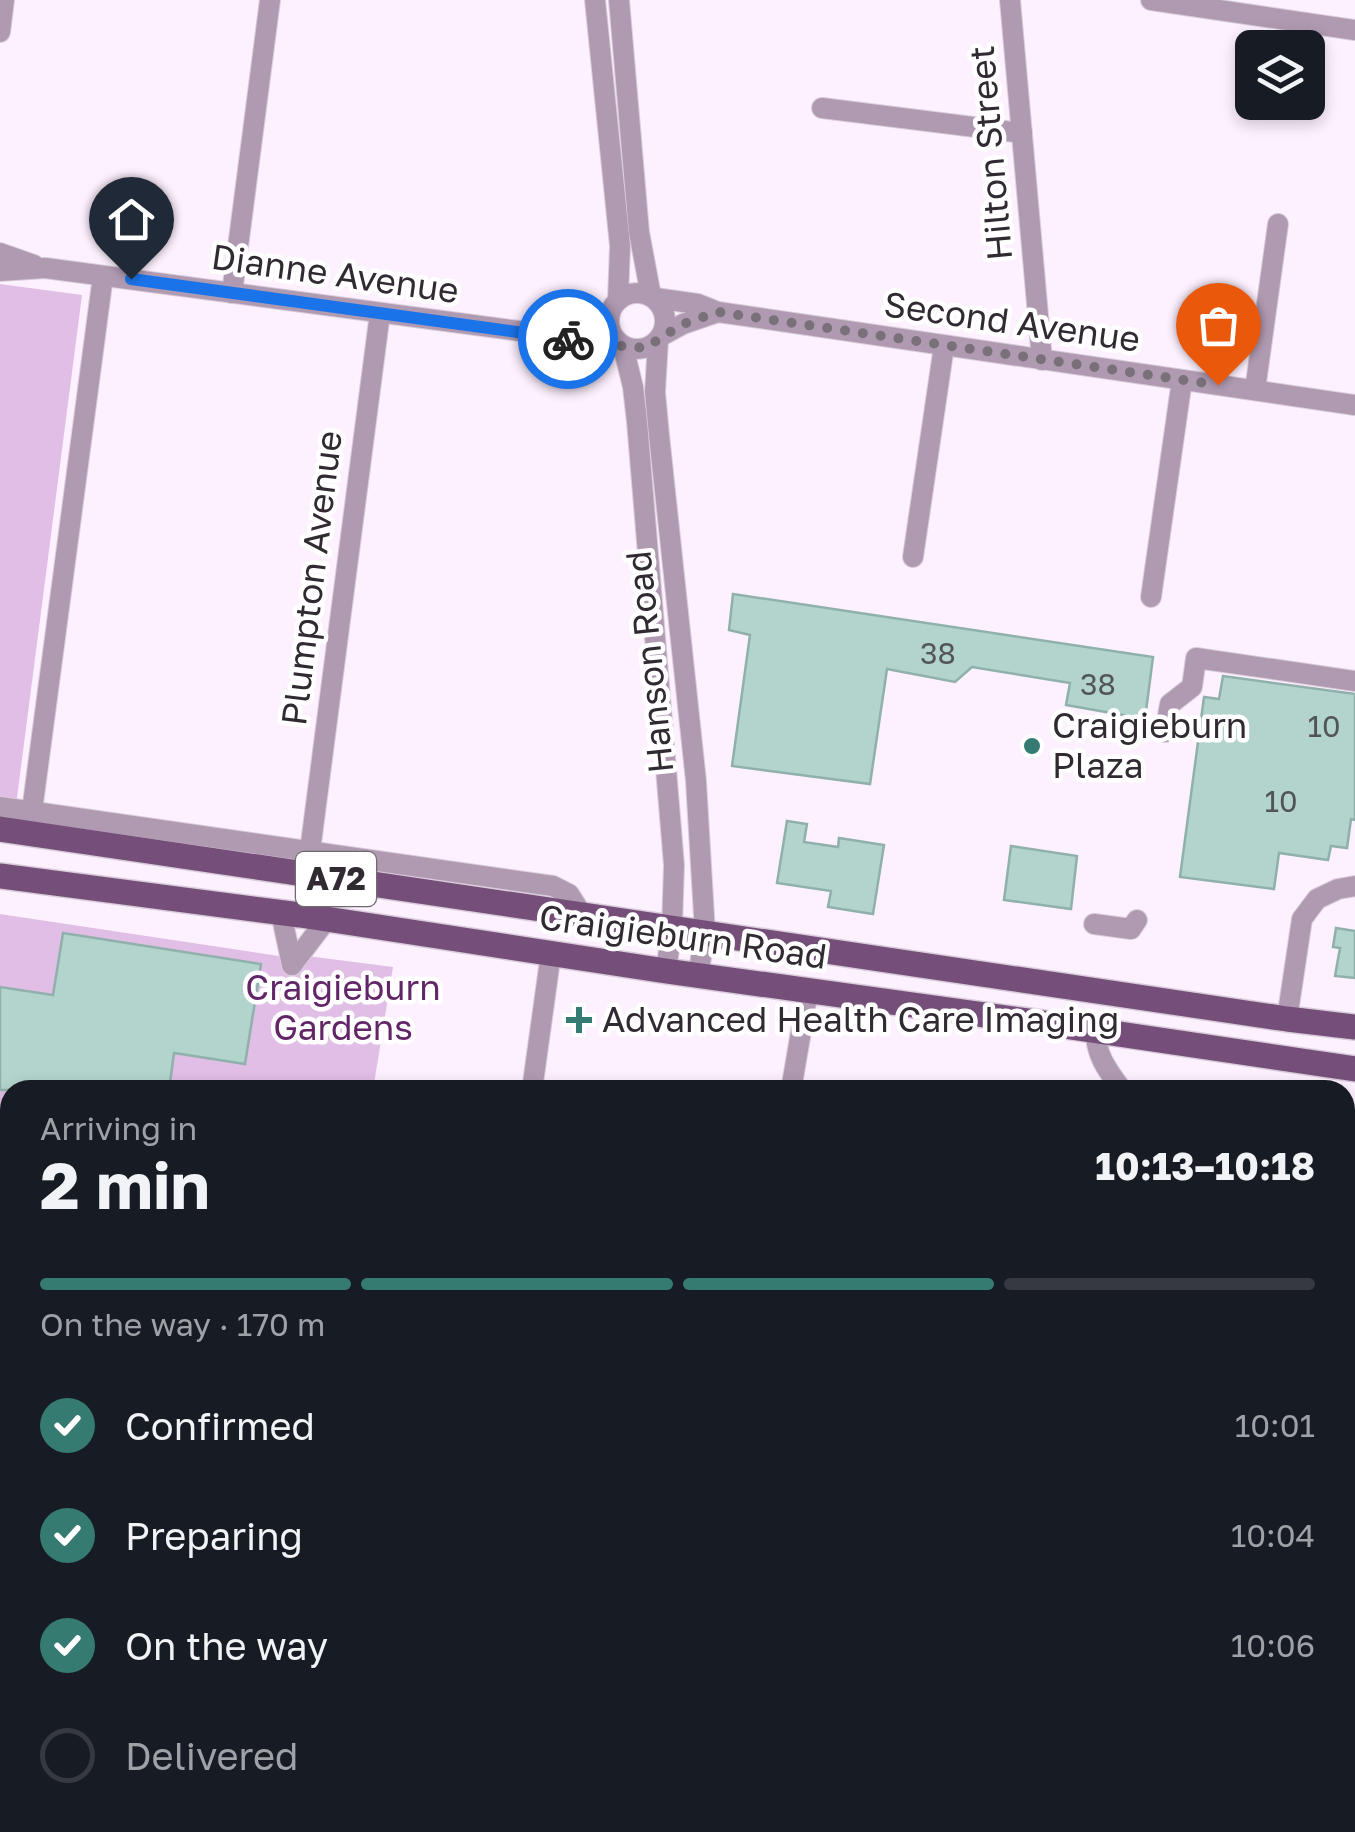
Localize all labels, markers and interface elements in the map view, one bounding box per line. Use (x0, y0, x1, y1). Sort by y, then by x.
map controls (1235, 30, 1325, 120)
button: layers (1235, 30, 1325, 120)
street label: Hilton Street (960, 44, 1020, 262)
pin (89, 177, 174, 280)
icon: home (104, 192, 159, 247)
street label: Dianne Avenue (209, 235, 462, 311)
street label: Second Avenue (881, 282, 1143, 360)
pin (1176, 283, 1261, 386)
courier (518, 289, 618, 389)
icon: bag (1191, 298, 1246, 353)
icon: bike (541, 312, 596, 367)
street label: Plumpton Avenue (272, 428, 350, 728)
street label: Hanson Road (616, 549, 682, 775)
house number: 38 (920, 635, 956, 671)
house number: 38 (1080, 666, 1116, 702)
place label: Craigieburn Plaza (1052, 704, 1247, 786)
house number: 10 (1307, 708, 1341, 744)
marker: Craigieburn Plaza (1021, 735, 1043, 757)
house number: 10 (1264, 783, 1298, 819)
road number: A72 (296, 852, 376, 906)
street label: Craigieburn Road (537, 895, 830, 977)
park label: Craigieburn Gardens (245, 966, 441, 1048)
place label: Advanced Health Care Imaging (602, 998, 1119, 1040)
marker: Advanced Health Care Imaging (566, 1007, 592, 1033)
text: Arriving in (40, 1109, 197, 1147)
text: 10:13–10:18 (1095, 1143, 1315, 1188)
text: 2 min (40, 1145, 210, 1223)
text: On the way · 170 m (40, 1305, 325, 1343)
icon: check (40, 1398, 95, 1453)
text: Confirmed (125, 1403, 315, 1448)
text: 10:01 (1235, 1406, 1315, 1444)
icon: check (40, 1508, 95, 1563)
text: Preparing (125, 1513, 303, 1558)
text: 10:04 (1231, 1516, 1315, 1554)
icon: check (40, 1618, 95, 1673)
text: On the way (125, 1623, 328, 1668)
text: 10:06 (1231, 1626, 1315, 1664)
text: Delivered (125, 1733, 298, 1778)

